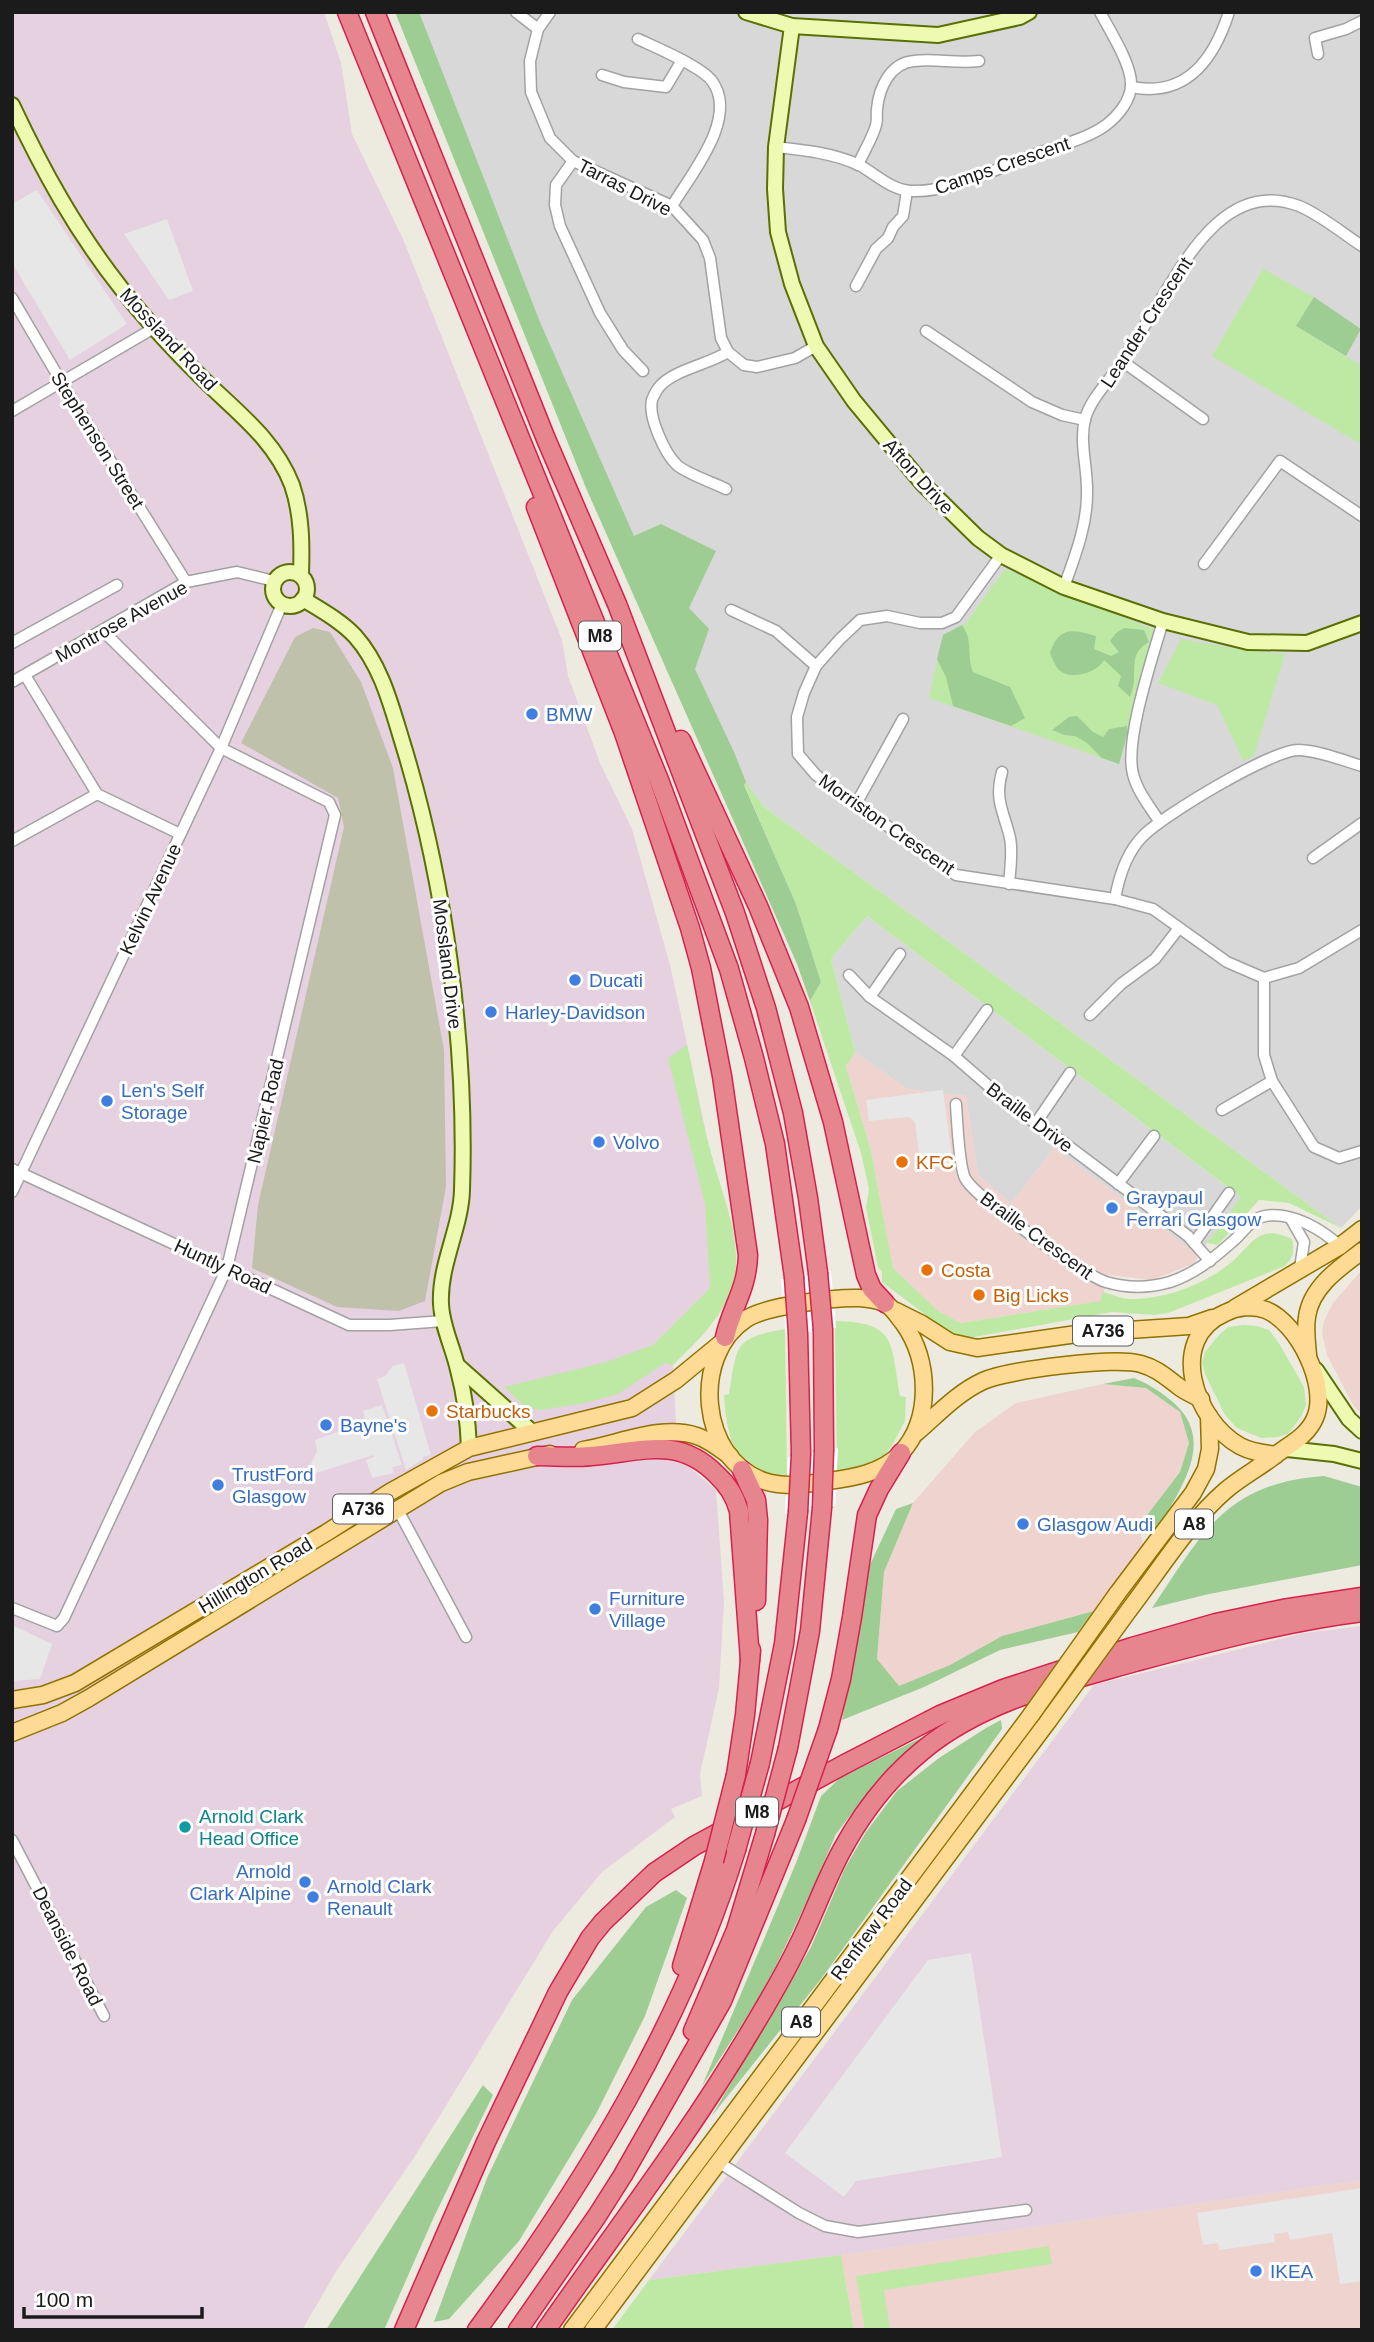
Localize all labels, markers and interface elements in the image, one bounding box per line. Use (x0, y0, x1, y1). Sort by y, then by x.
street label: Camps Crescent (932, 132, 1073, 198)
street label: Tarras Drive (574, 155, 675, 220)
street label: Leander Crescent (1096, 253, 1197, 391)
street label: Mossland Road (116, 284, 221, 395)
street label: Stephenson Street (47, 368, 149, 513)
street label: Afton Drive (879, 434, 958, 518)
street label: Montrose Avenue (52, 576, 191, 666)
road number: M8 (579, 622, 621, 650)
place label: BMW (546, 704, 593, 725)
marker: BMW (524, 706, 540, 722)
street label: Morriston Crescent (815, 770, 959, 879)
street label: Kelvin Avenue (116, 840, 185, 958)
street label: Mossland Drive (429, 898, 466, 1030)
place label: Ducati (589, 970, 643, 991)
marker: Ducati (567, 972, 583, 988)
place label: Harley-Davidson (505, 1002, 645, 1023)
marker: Harley-Davidson (483, 1004, 499, 1020)
street label: Napier Road (243, 1057, 288, 1165)
street label: Braille Drive (982, 1078, 1077, 1157)
place label: Len's Self Storage (121, 1080, 205, 1123)
marker: Len's Self Storage (99, 1093, 115, 1109)
place label: Volvo (613, 1132, 659, 1153)
marker: Volvo (591, 1134, 607, 1150)
place label: KFC (916, 1152, 954, 1173)
marker: KFC (894, 1154, 910, 1170)
street label: Braille Crescent (976, 1187, 1098, 1284)
place label: Graypaul Ferrari Glasgow (1126, 1187, 1261, 1230)
marker: Graypaul Ferrari Glasgow (1104, 1200, 1120, 1216)
street label: Huntly Road (171, 1235, 275, 1298)
place label: Costa (941, 1260, 991, 1281)
marker: Costa (919, 1262, 935, 1278)
place label: Big Licks (993, 1285, 1069, 1306)
marker: Big Licks (971, 1287, 987, 1303)
road number: A736 (1073, 1316, 1133, 1346)
place label: Starbucks (446, 1401, 530, 1422)
marker: Starbucks (424, 1403, 440, 1419)
place label: Bayne's (340, 1415, 407, 1436)
marker: Bayne's (318, 1417, 334, 1433)
place label: TrustFord Glasgow (232, 1464, 314, 1507)
marker: TrustFord Glasgow (210, 1477, 226, 1493)
road number: A736 (333, 1494, 393, 1524)
road number: A8 (1175, 1510, 1213, 1539)
place label: Glasgow Audi (1037, 1514, 1153, 1535)
marker: Glasgow Audi (1015, 1516, 1031, 1532)
street label: Hillington Road (195, 1533, 316, 1618)
place label: Furniture Village (609, 1588, 685, 1631)
marker: Furniture Village (587, 1601, 603, 1617)
road number: M8 (736, 1798, 778, 1826)
place label: Arnold Clark Head Office (199, 1806, 304, 1849)
marker: Arnold Clark Head Office (177, 1819, 193, 1835)
place label: Arnold Clark Alpine (190, 1861, 291, 1904)
marker: Arnold Clark Alpine (297, 1874, 313, 1890)
street label: Renfrew Road (826, 1874, 916, 1984)
place label: Arnold Clark Renault (327, 1876, 432, 1919)
street label: Deanside Road (28, 1883, 107, 2009)
marker: Arnold Clark Renault (305, 1889, 321, 1905)
road number: A8 (782, 2008, 820, 2036)
place label: IKEA (1270, 2261, 1314, 2282)
marker: IKEA (1248, 2263, 1264, 2279)
scale bar (24, 2276, 203, 2320)
text: 100 m (35, 2288, 93, 2311)

